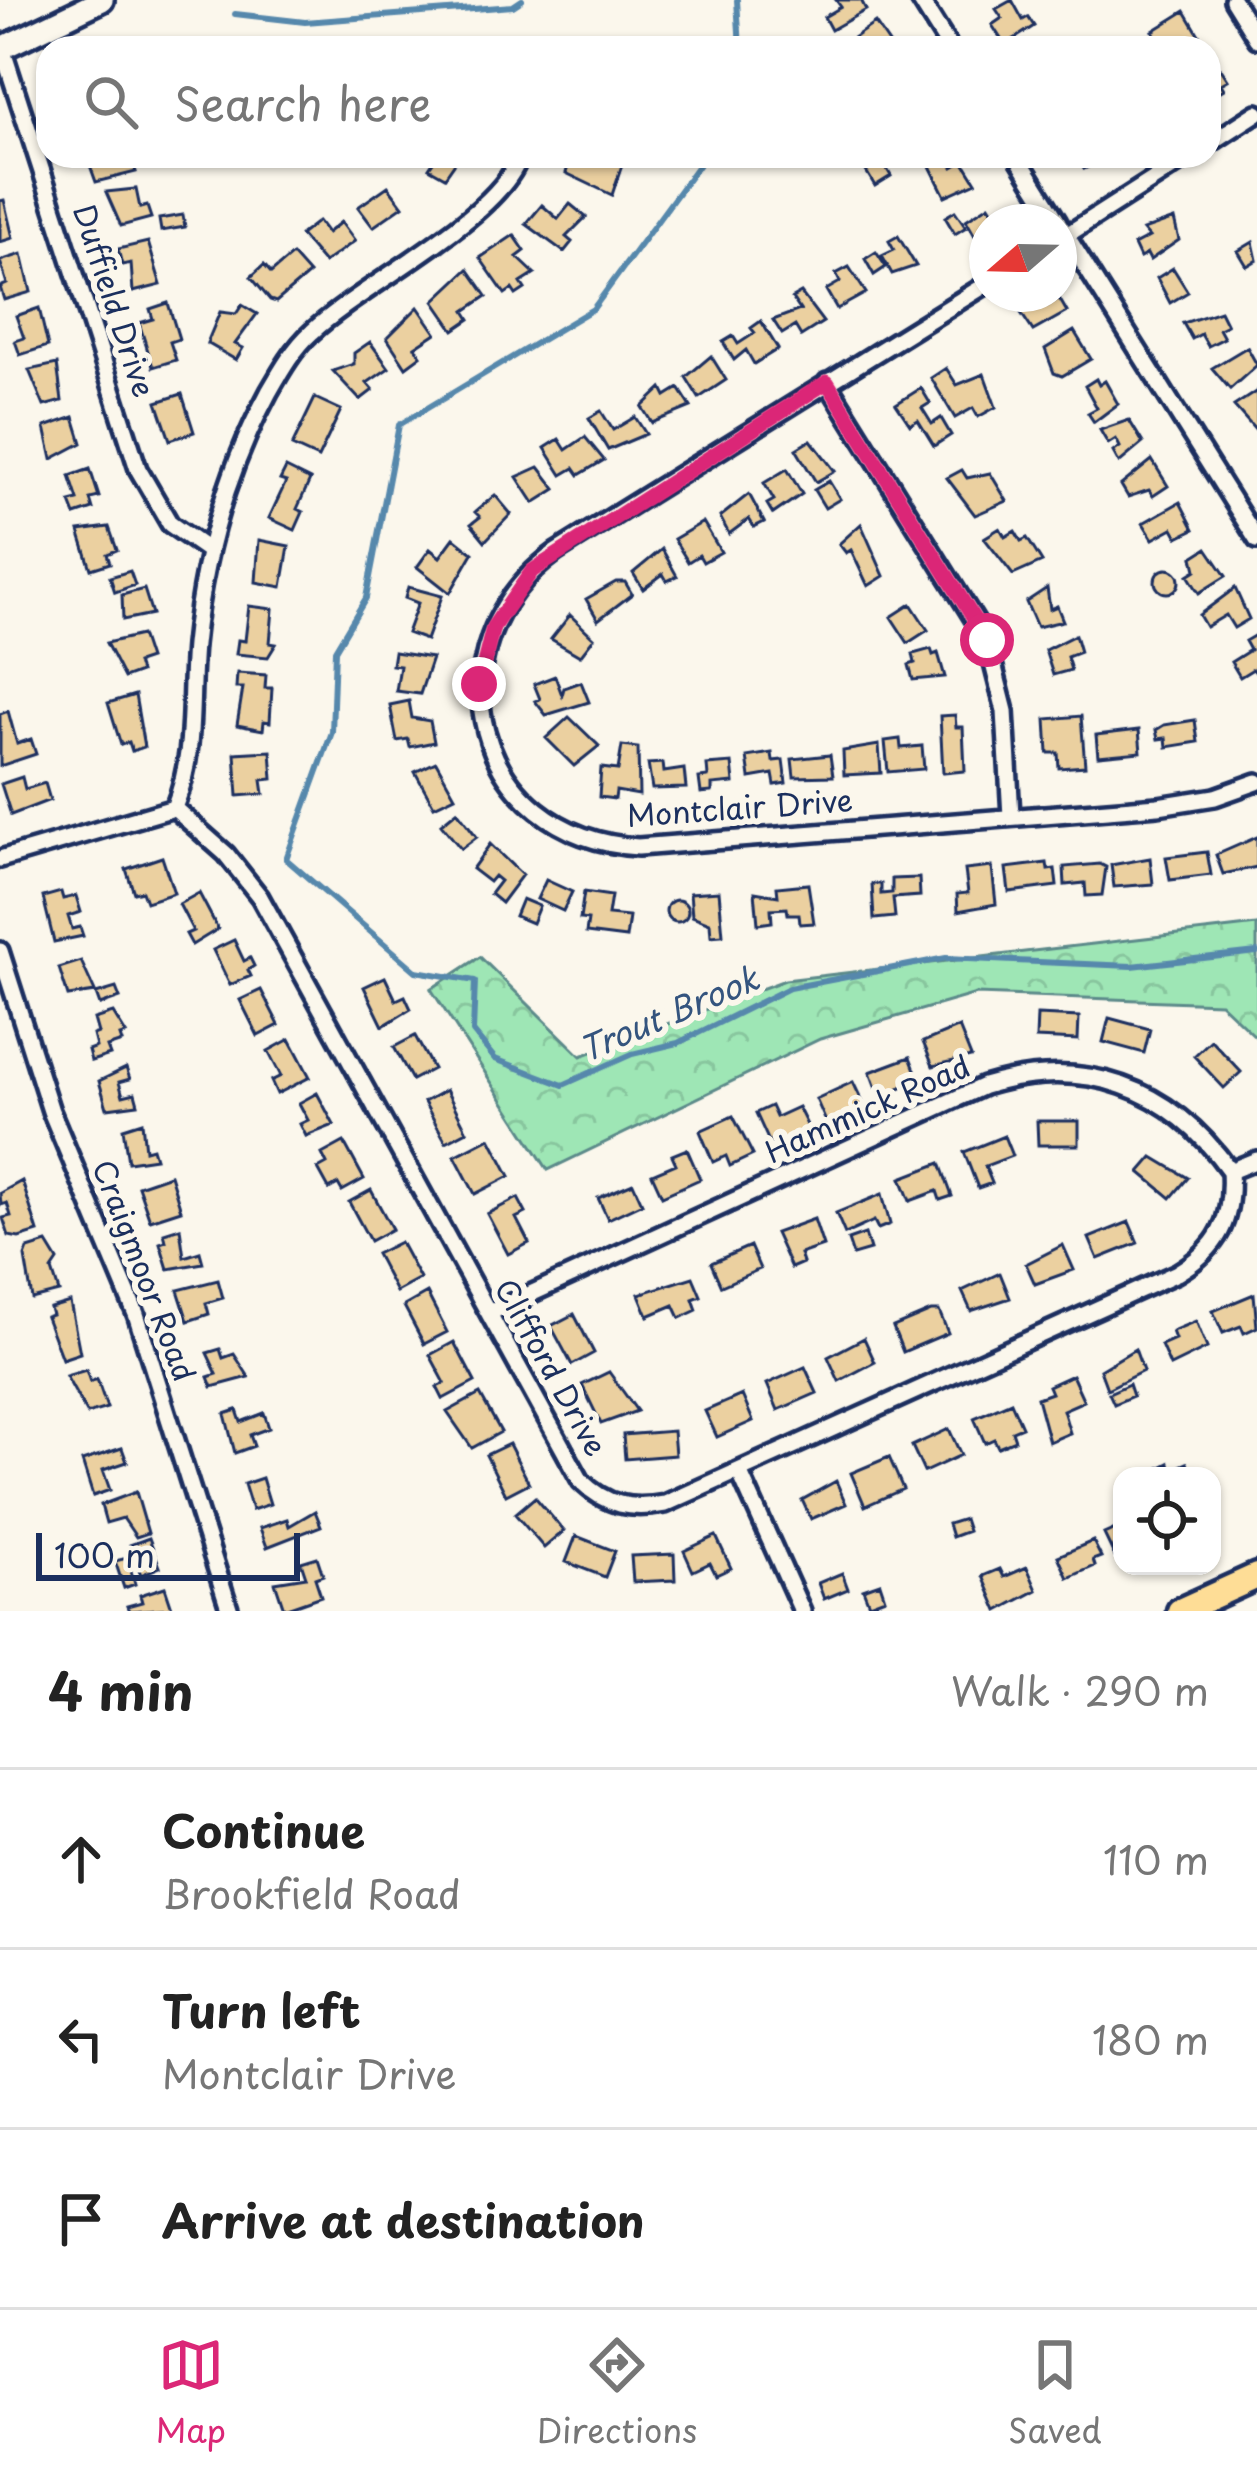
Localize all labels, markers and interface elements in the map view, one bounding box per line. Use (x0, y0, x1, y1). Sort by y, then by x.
search box (36, 36, 1221, 168)
text: Search here (174, 68, 431, 136)
icon: search (78, 69, 144, 135)
street label: Duffield Drive (63, 198, 168, 403)
north arrow (969, 204, 1077, 312)
route start (960, 613, 1014, 667)
route end (452, 657, 506, 711)
street label: Montclair Drive (625, 776, 854, 837)
water label: Trout Brook (571, 951, 767, 1072)
street label: Hammick Road (757, 1042, 977, 1173)
street label: Craigmoor Road (82, 1153, 208, 1387)
street label: Clifford Drive (485, 1270, 620, 1464)
map controls (1113, 1467, 1221, 1575)
button: locate (1113, 1467, 1221, 1575)
scale bar (36, 1527, 300, 1580)
text: 100 m (54, 1529, 155, 1579)
text: 4 min (48, 1651, 193, 1728)
text: Walk · 290 m (951, 1660, 1209, 1719)
text: Continue (162, 1795, 365, 1863)
icon: ahead (48, 1826, 114, 1892)
text: 110 m (1103, 1829, 1209, 1888)
text: Brookfield Road (162, 1863, 461, 1922)
text: Turn left (162, 1975, 361, 2043)
icon: left (48, 2006, 114, 2072)
text: 180 m (1092, 2009, 1209, 2068)
text: Montclair Drive (162, 2043, 456, 2102)
text: Arrive at destination (162, 2185, 645, 2253)
icon: arrive (48, 2186, 114, 2252)
tab: Map (155, 2332, 226, 2454)
tab: Directions (537, 2332, 697, 2454)
tab: Saved (1008, 2332, 1102, 2454)

